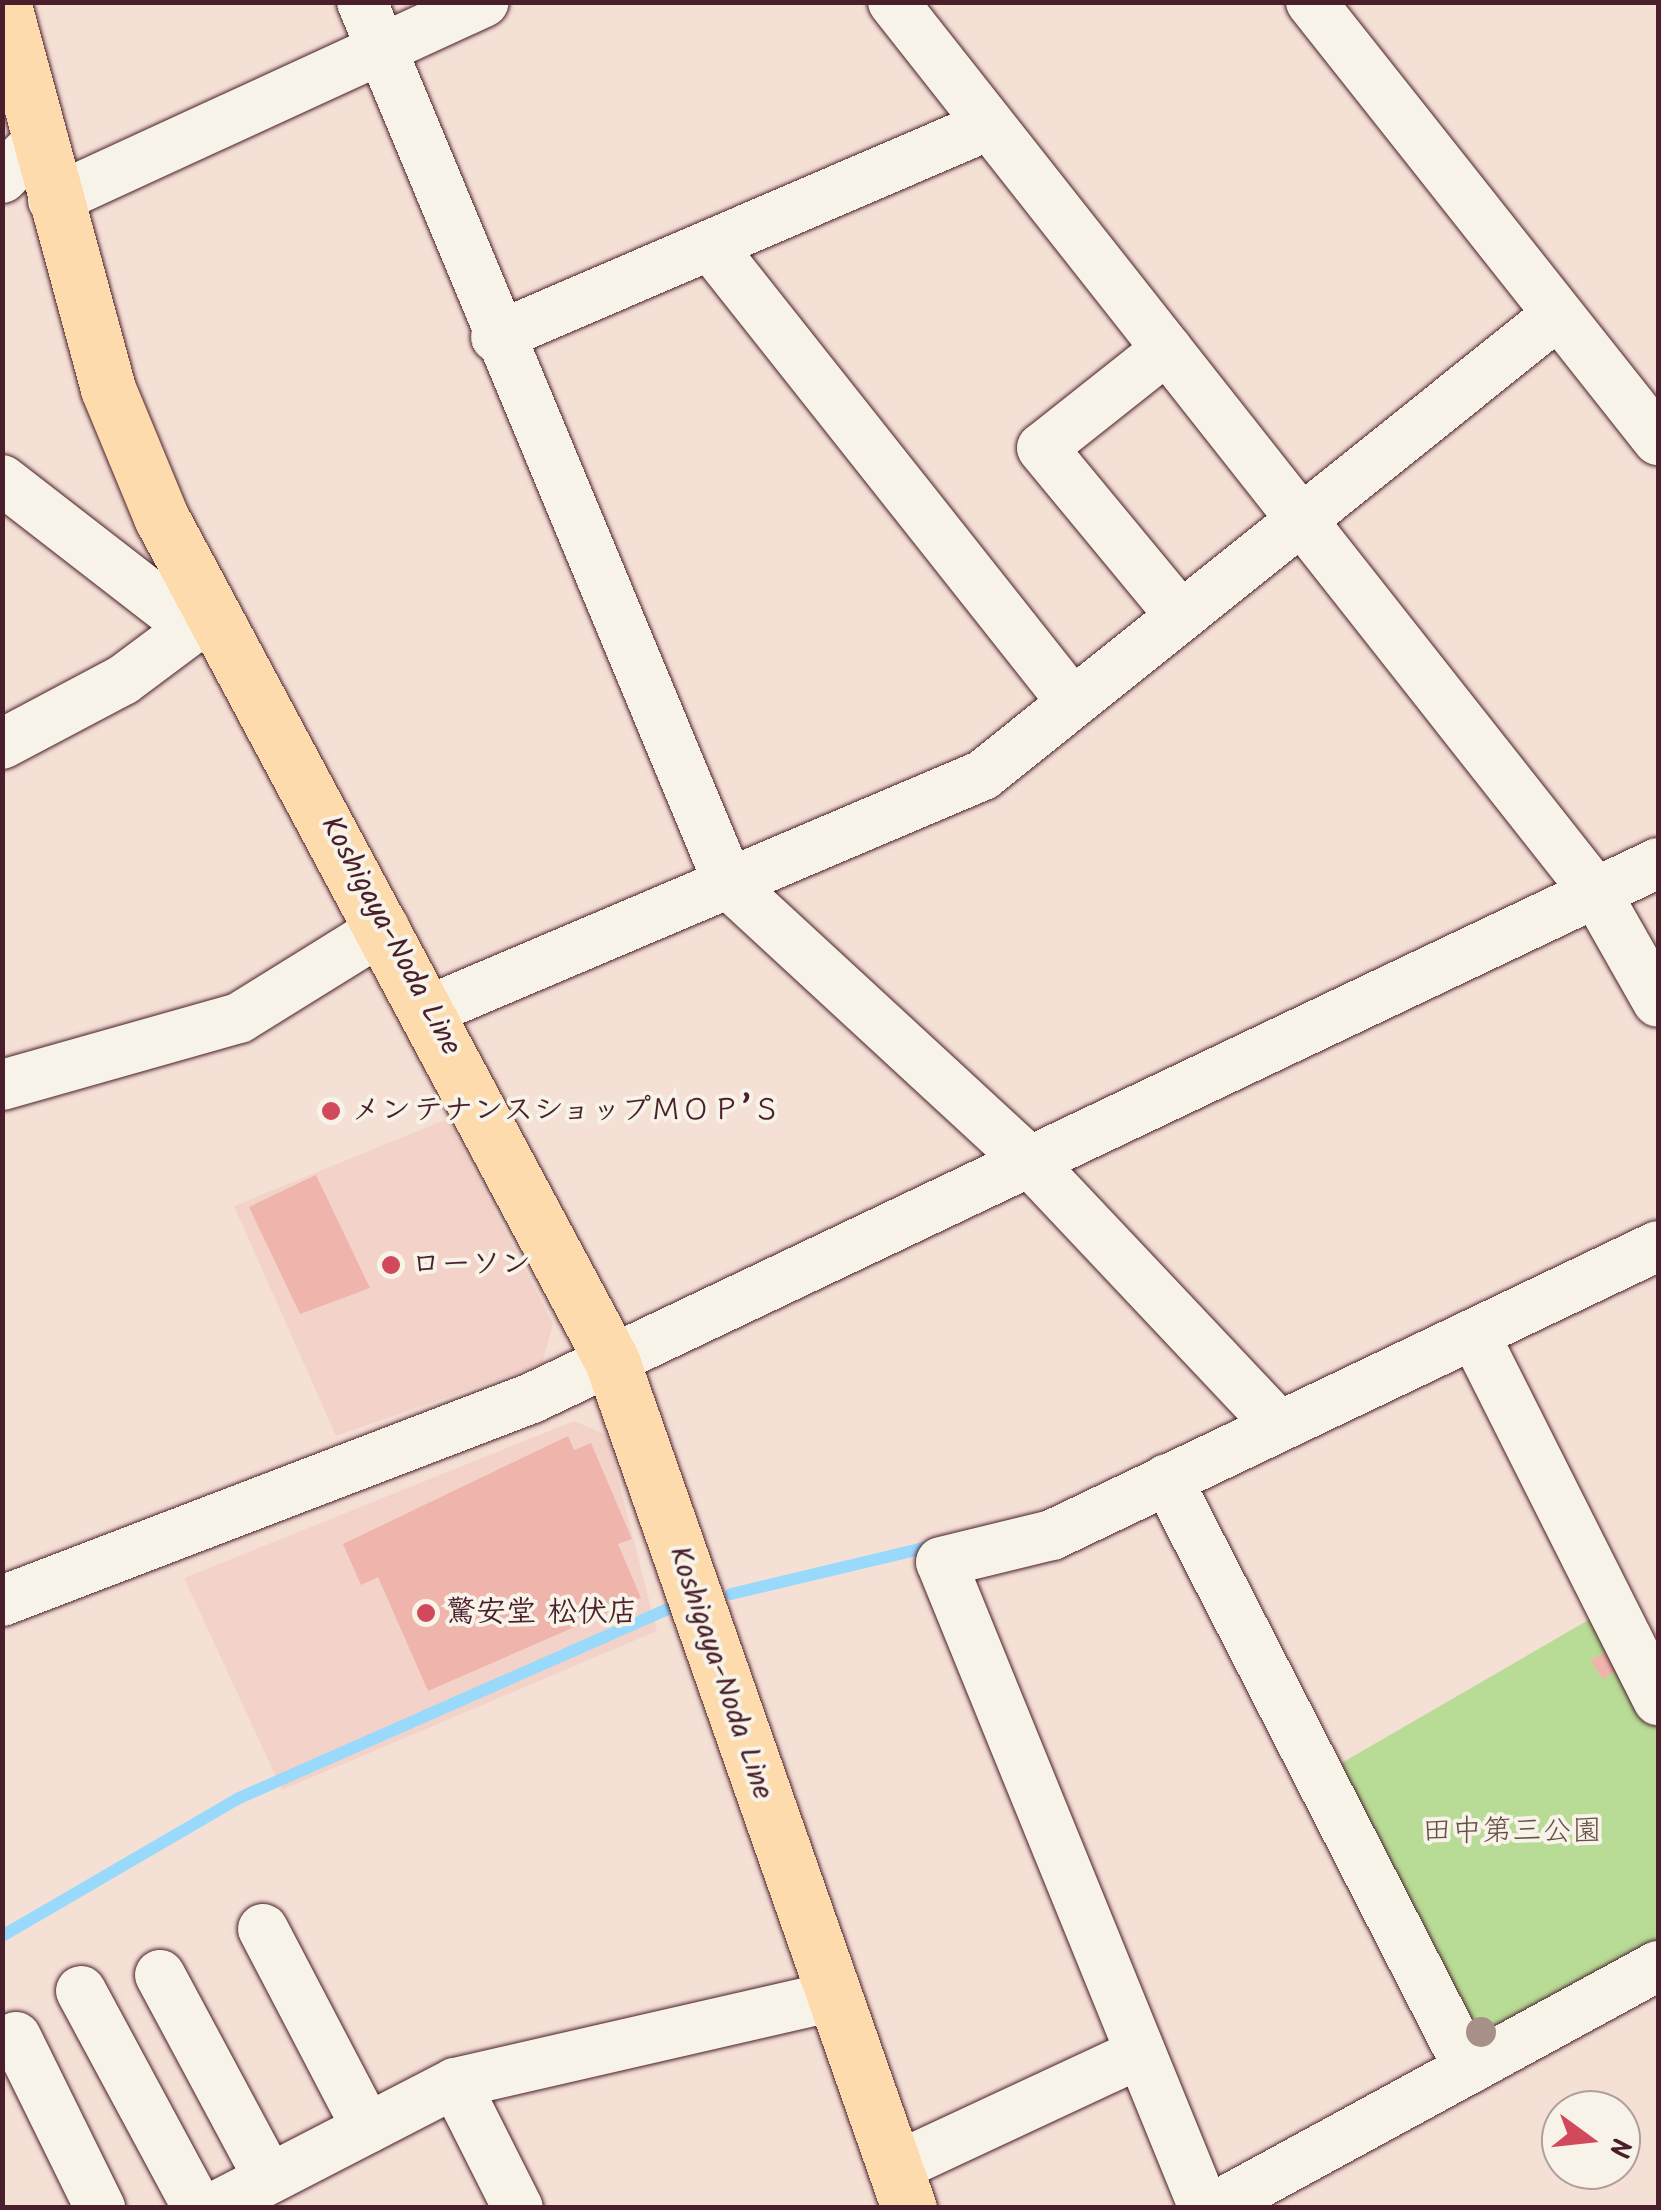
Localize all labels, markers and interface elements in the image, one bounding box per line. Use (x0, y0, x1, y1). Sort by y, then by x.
street label: Koshigaya-Noda Line (312, 810, 468, 1062)
place label: メンテナンスショップＭＯＰ’Ｓ (351, 1093, 782, 1129)
marker: メンテナンスショップＭＯＰ’Ｓ (320, 1100, 342, 1122)
place label: ローソン (411, 1247, 531, 1283)
marker: ローソン (380, 1254, 402, 1276)
street label: Koshigaya-Noda Line (660, 1542, 780, 1804)
place label: 驚安堂 松伏店 (446, 1595, 638, 1631)
marker: 驚安堂 松伏店 (415, 1602, 437, 1624)
park label: 田中第三公園 (1422, 1814, 1602, 1850)
north arrow (1541, 2090, 1641, 2190)
text: N (1595, 2133, 1643, 2162)

